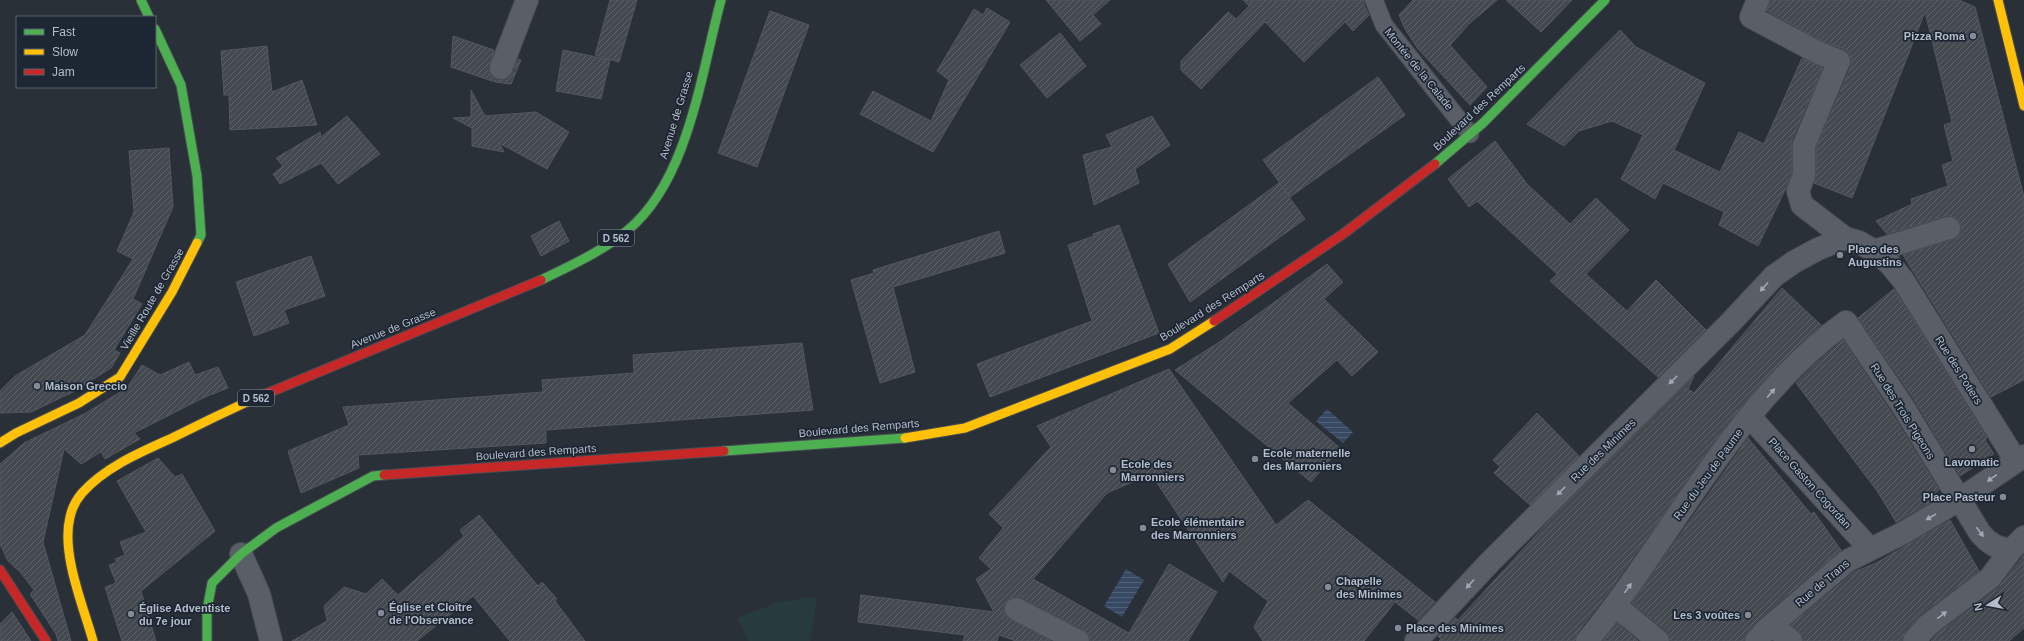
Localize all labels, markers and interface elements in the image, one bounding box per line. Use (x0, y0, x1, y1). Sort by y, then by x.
legend (16, 16, 156, 88)
text: Fast (52, 25, 76, 39)
street label: Montée de la Calade (1382, 26, 1456, 112)
place label: Pizza Roma (1904, 30, 1966, 42)
marker: Pizza Roma (1968, 31, 1978, 41)
text: Slow (52, 45, 78, 59)
street label: Boulevard des Remparts (1431, 61, 1528, 153)
text: Jam (52, 65, 75, 79)
street label: Avenue de Grasse (657, 70, 695, 160)
road number: D 562 (598, 230, 634, 246)
place label: Place des Augustins (1848, 243, 1902, 268)
street label: Vieille Route de Grasse (118, 246, 186, 352)
marker: Place des Augustins (1835, 250, 1845, 260)
street label: Boulevard des Remparts (1157, 269, 1267, 343)
one-way arrow (1759, 282, 1769, 292)
street label: Avenue de Grasse (349, 305, 437, 351)
street label: Rue des Potiers (1933, 334, 1985, 407)
street label: Rue des Trois Pigeons (1869, 361, 1938, 462)
one-way arrow (1668, 375, 1678, 385)
place label: Maison Greccio (45, 380, 127, 392)
marker: Maison Greccio (32, 381, 42, 391)
one-way arrow (1766, 388, 1775, 398)
road number: D 562 (238, 390, 274, 406)
street label: Rue des Minimes (1568, 416, 1638, 484)
street label: Boulevard des Remparts (798, 417, 920, 439)
street label: Rue du Jeu de Paume (1671, 426, 1745, 522)
street label: Place Gaston Cogordan (1766, 435, 1854, 531)
street label: Boulevard des Remparts (475, 442, 597, 462)
marker: Lavomatic (1967, 444, 1977, 454)
place label: Ecole maternelle des Marroniers (1263, 447, 1350, 472)
marker: Ecole maternelle des Marroniers (1250, 454, 1260, 464)
place label: Lavomatic (1945, 456, 1999, 468)
place label: Ecole des Marronniers (1121, 458, 1185, 483)
marker: Ecole des Marronniers (1108, 465, 1118, 475)
one-way arrow (1986, 474, 1997, 482)
one-way arrow (1556, 486, 1566, 496)
place label: Place Pasteur (1923, 491, 1996, 503)
marker: Place Pasteur (1998, 492, 2008, 502)
one-way arrow (1925, 513, 1937, 520)
place label: Ecole élémentaire des Marronniers (1151, 516, 1245, 541)
marker: Ecole élémentaire des Marronniers (1138, 523, 1148, 533)
one-way arrow (1975, 527, 1984, 538)
street label: Rue de Trans (1793, 557, 1852, 609)
place label: Chapelle des Minimes (1336, 575, 1402, 600)
one-way arrow (1465, 579, 1475, 589)
marker: Chapelle des Minimes (1323, 582, 1333, 592)
one-way arrow (1624, 583, 1632, 594)
north arrow (1968, 585, 2008, 625)
place label: Église et Cloître de l'Observance (389, 601, 474, 626)
place label: Église Adventiste du 7e jour (139, 602, 230, 627)
text: N (1972, 602, 1985, 612)
marker: Église et Cloître de l'Observance (376, 608, 386, 618)
marker: Église Adventiste du 7e jour (126, 609, 136, 619)
place label: Les 3 voûtes (1673, 609, 1740, 621)
marker: Les 3 voûtes (1743, 610, 1753, 620)
one-way arrow (1937, 610, 1948, 619)
place label: Place des Minimes (1406, 622, 1504, 634)
marker: Place des Minimes (1393, 623, 1403, 633)

